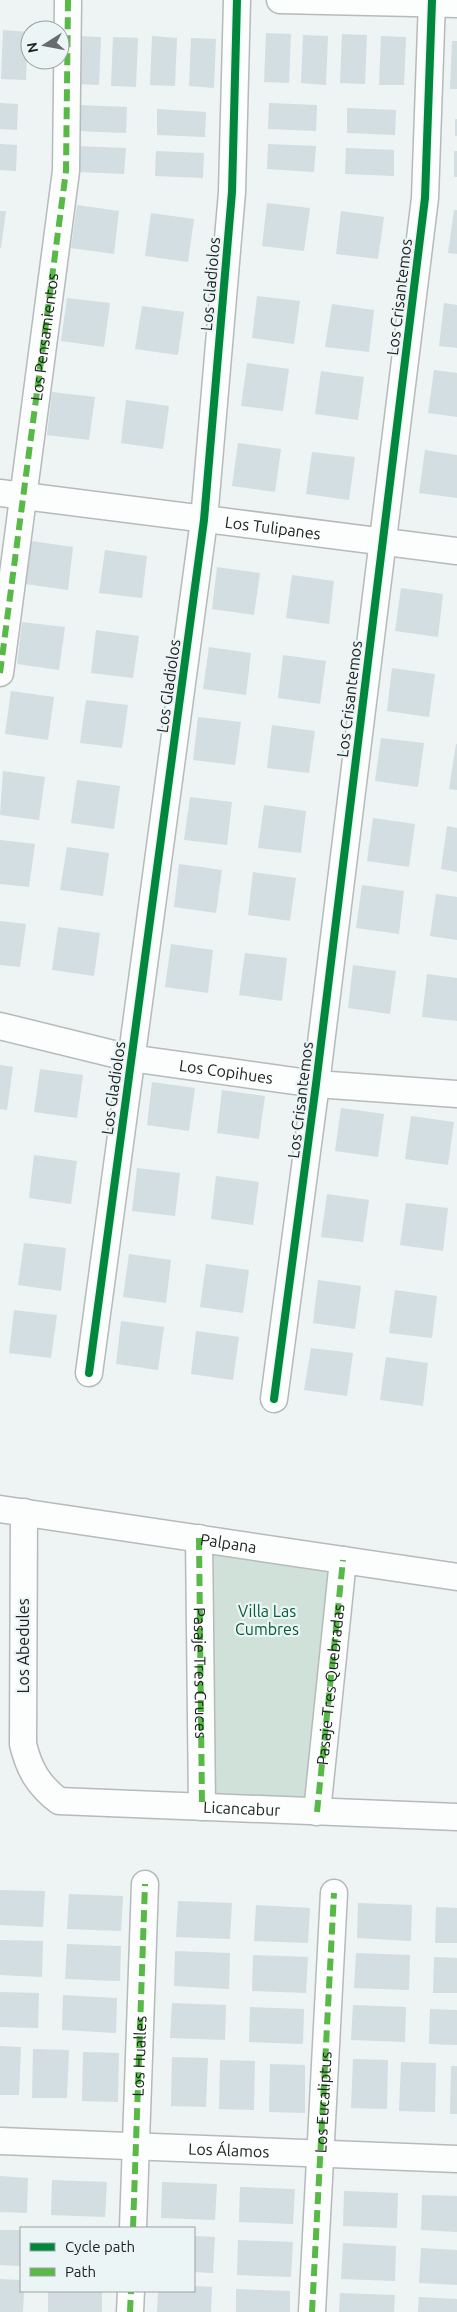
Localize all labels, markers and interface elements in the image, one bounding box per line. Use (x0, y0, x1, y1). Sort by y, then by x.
north arrow (20, 20, 70, 70)
text: N (23, 41, 41, 54)
street label: Los Gladiolos (197, 236, 223, 332)
street label: Los Crisantemos (383, 238, 415, 356)
street label: Los Pensamientos (27, 272, 62, 402)
street label: Los Tulipanes (224, 513, 322, 543)
street label: Los Gladiolos (153, 638, 183, 734)
street label: Los Crisantemos (333, 640, 365, 758)
street label: Los Gladiolos (98, 1040, 128, 1136)
street label: Los Crisantemos (284, 1041, 316, 1159)
street label: Los Copihues (178, 1056, 274, 1087)
street label: Palpana (199, 1530, 258, 1556)
street label: Los Abedules (14, 1598, 32, 1694)
park label: Villa Las Cumbres (235, 1602, 299, 1638)
street label: Pasaje Tres Quebradas (313, 1603, 347, 1766)
street label: Pasaje Tres Cruces (191, 1607, 210, 1739)
street label: Licancabur (203, 1798, 281, 1819)
street label: Los Hualles (129, 2015, 149, 2097)
street label: Los Eucaliptus (311, 2051, 335, 2154)
street label: Los Álamos (188, 2139, 270, 2161)
legend (20, 2227, 195, 2292)
text: Cycle path (65, 2238, 135, 2255)
text: Path (65, 2263, 96, 2280)

